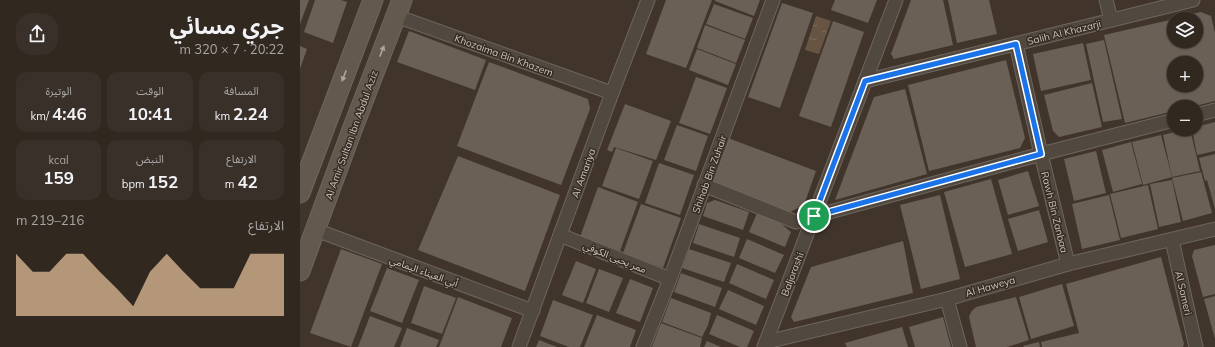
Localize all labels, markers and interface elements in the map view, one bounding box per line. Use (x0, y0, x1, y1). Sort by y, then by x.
text: جري مسائي (169, 12, 284, 40)
map controls (1167, 12, 1203, 136)
button: layers (1167, 12, 1203, 48)
button: share (16, 13, 58, 55)
street label: Salih Al Khazarji (1026, 17, 1102, 48)
street label: Khozaima Bin Khazem (453, 32, 555, 79)
text: 20:22 · 7 × 320 m (179, 41, 284, 57)
one-way arrow (380, 44, 386, 56)
button: + (1167, 56, 1203, 92)
street label: Al Amir Sultan Ibn Abdul Aziz (322, 69, 381, 202)
one-way arrow (341, 70, 347, 82)
text: الوتيرة (45, 84, 72, 98)
text: الوقت (136, 84, 164, 98)
text: المسافة (224, 84, 259, 98)
button: − (1167, 100, 1203, 136)
text: 4:46 (52, 103, 87, 124)
text: 10:41 (127, 103, 173, 124)
text: 2.24 (233, 103, 268, 124)
text: /km (31, 109, 52, 123)
text: km (215, 109, 233, 123)
street label: Shihab Bin Zuhair (689, 133, 730, 215)
street label: Al Amariya (569, 147, 598, 200)
text: النبض (136, 152, 164, 166)
text: الارتفاع (226, 152, 256, 166)
text: kcal (49, 153, 69, 167)
text: 159 (43, 167, 74, 188)
street label: Rawh Bin Zanbaa (1038, 170, 1071, 254)
text: 152 (148, 171, 178, 192)
text: 42 (237, 171, 258, 192)
text: bpm (122, 177, 148, 191)
text: m (225, 177, 237, 191)
pin (797, 199, 831, 233)
icon: arrive (803, 205, 825, 227)
text: 216–219 m (16, 212, 84, 228)
text: الارتفاع (248, 217, 284, 233)
street label: ممر يحيى الكوفي (581, 239, 648, 277)
street label: Baljorashi (778, 250, 807, 298)
street label: أبي العيناء اليمامي (387, 253, 460, 291)
street label: Al Sameri (1172, 270, 1195, 316)
street label: Al Haweya (964, 273, 1017, 300)

